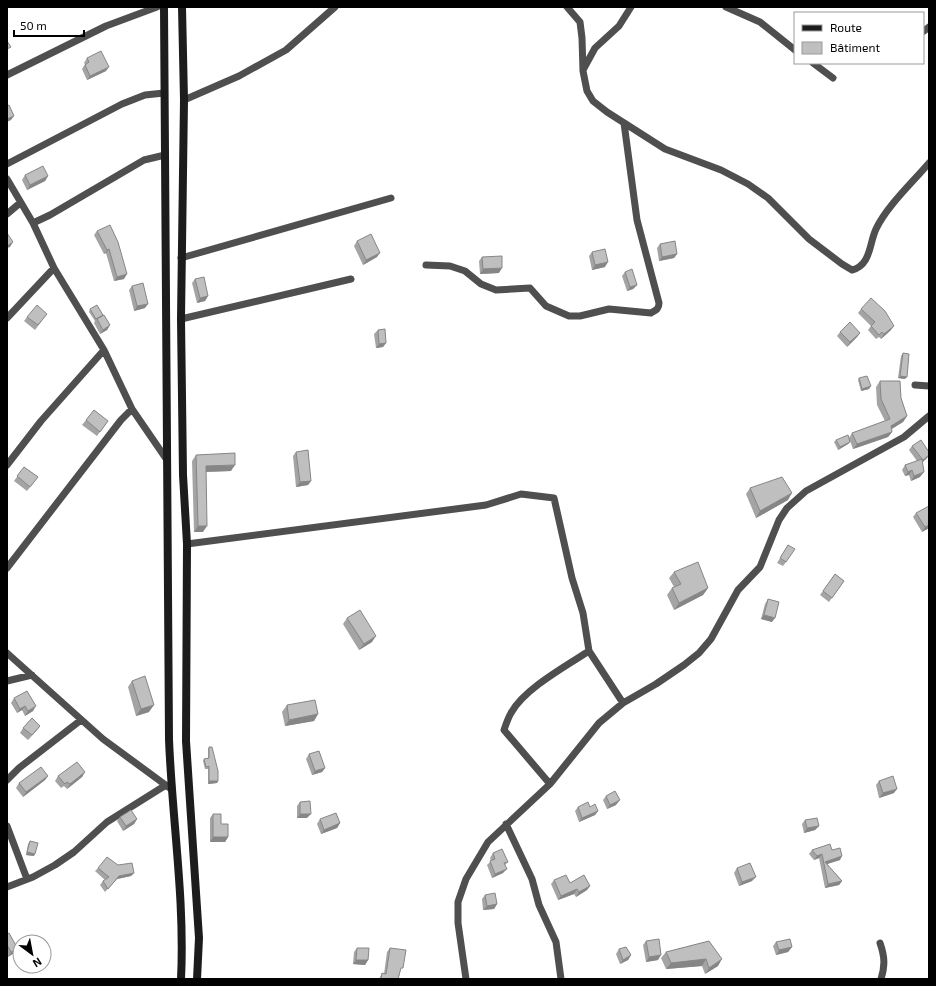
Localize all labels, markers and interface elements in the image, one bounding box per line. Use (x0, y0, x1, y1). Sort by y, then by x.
scale bar (14, 12, 84, 38)
legend (794, 12, 924, 64)
text: 50 m (20, 18, 47, 32)
text: Route (830, 20, 862, 34)
text: Bâtiment (830, 40, 881, 54)
north arrow (12, 934, 52, 974)
text: N (31, 955, 44, 971)

